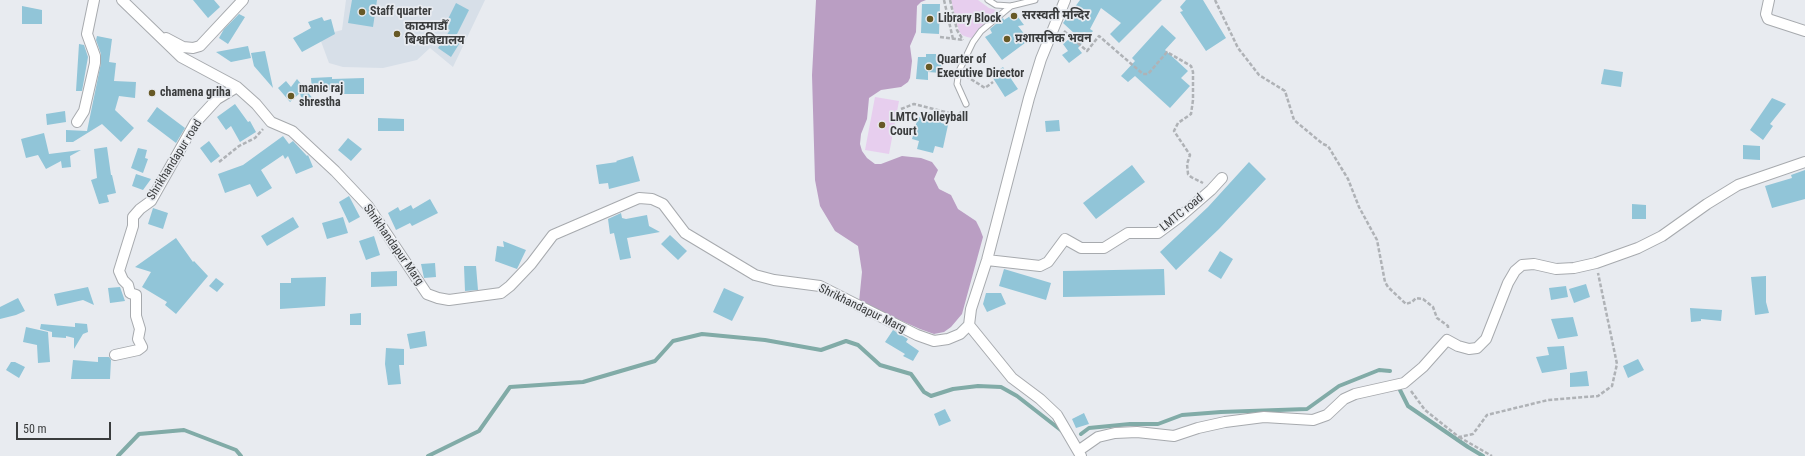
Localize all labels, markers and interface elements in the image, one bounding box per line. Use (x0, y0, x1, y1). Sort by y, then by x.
place label: Staff quarter (370, 5, 432, 19)
marker: Staff quarter (357, 7, 367, 17)
place label: सरस्वती मन्दिर (1022, 9, 1090, 23)
marker: सरस्वती मन्दिर (1009, 11, 1019, 21)
place label: Library Block (938, 12, 1001, 26)
marker: Library Block (925, 14, 935, 24)
place label: काठमाडौँ बिश्वबिद्यालय (405, 20, 465, 48)
marker: काठमाडौँ बिश्वबिद्यालय (392, 29, 402, 39)
place label: प्रशासनिक भवन (1015, 32, 1092, 46)
marker: प्रशासनिक भवन (1002, 34, 1012, 44)
place label: Quarter of Executive Director (937, 53, 1024, 81)
marker: Quarter of Executive Director (924, 62, 934, 72)
place label: manic raj shrestha (299, 82, 343, 110)
place label: chamena griha (160, 86, 231, 100)
marker: chamena griha (147, 88, 157, 98)
marker: manic raj shrestha (286, 91, 296, 101)
place label: LMTC Volleyball Court (890, 111, 968, 139)
street label: Shrikhandapur road (144, 117, 206, 203)
marker: LMTC Volleyball Court (877, 120, 887, 130)
street label: LMTC road (1157, 191, 1207, 235)
street label: Shrikhandapur Marg (360, 202, 426, 288)
street label: Shrikhandapur Marg (816, 282, 908, 336)
scale bar (18, 414, 113, 440)
text: 50 m (23, 422, 47, 436)

